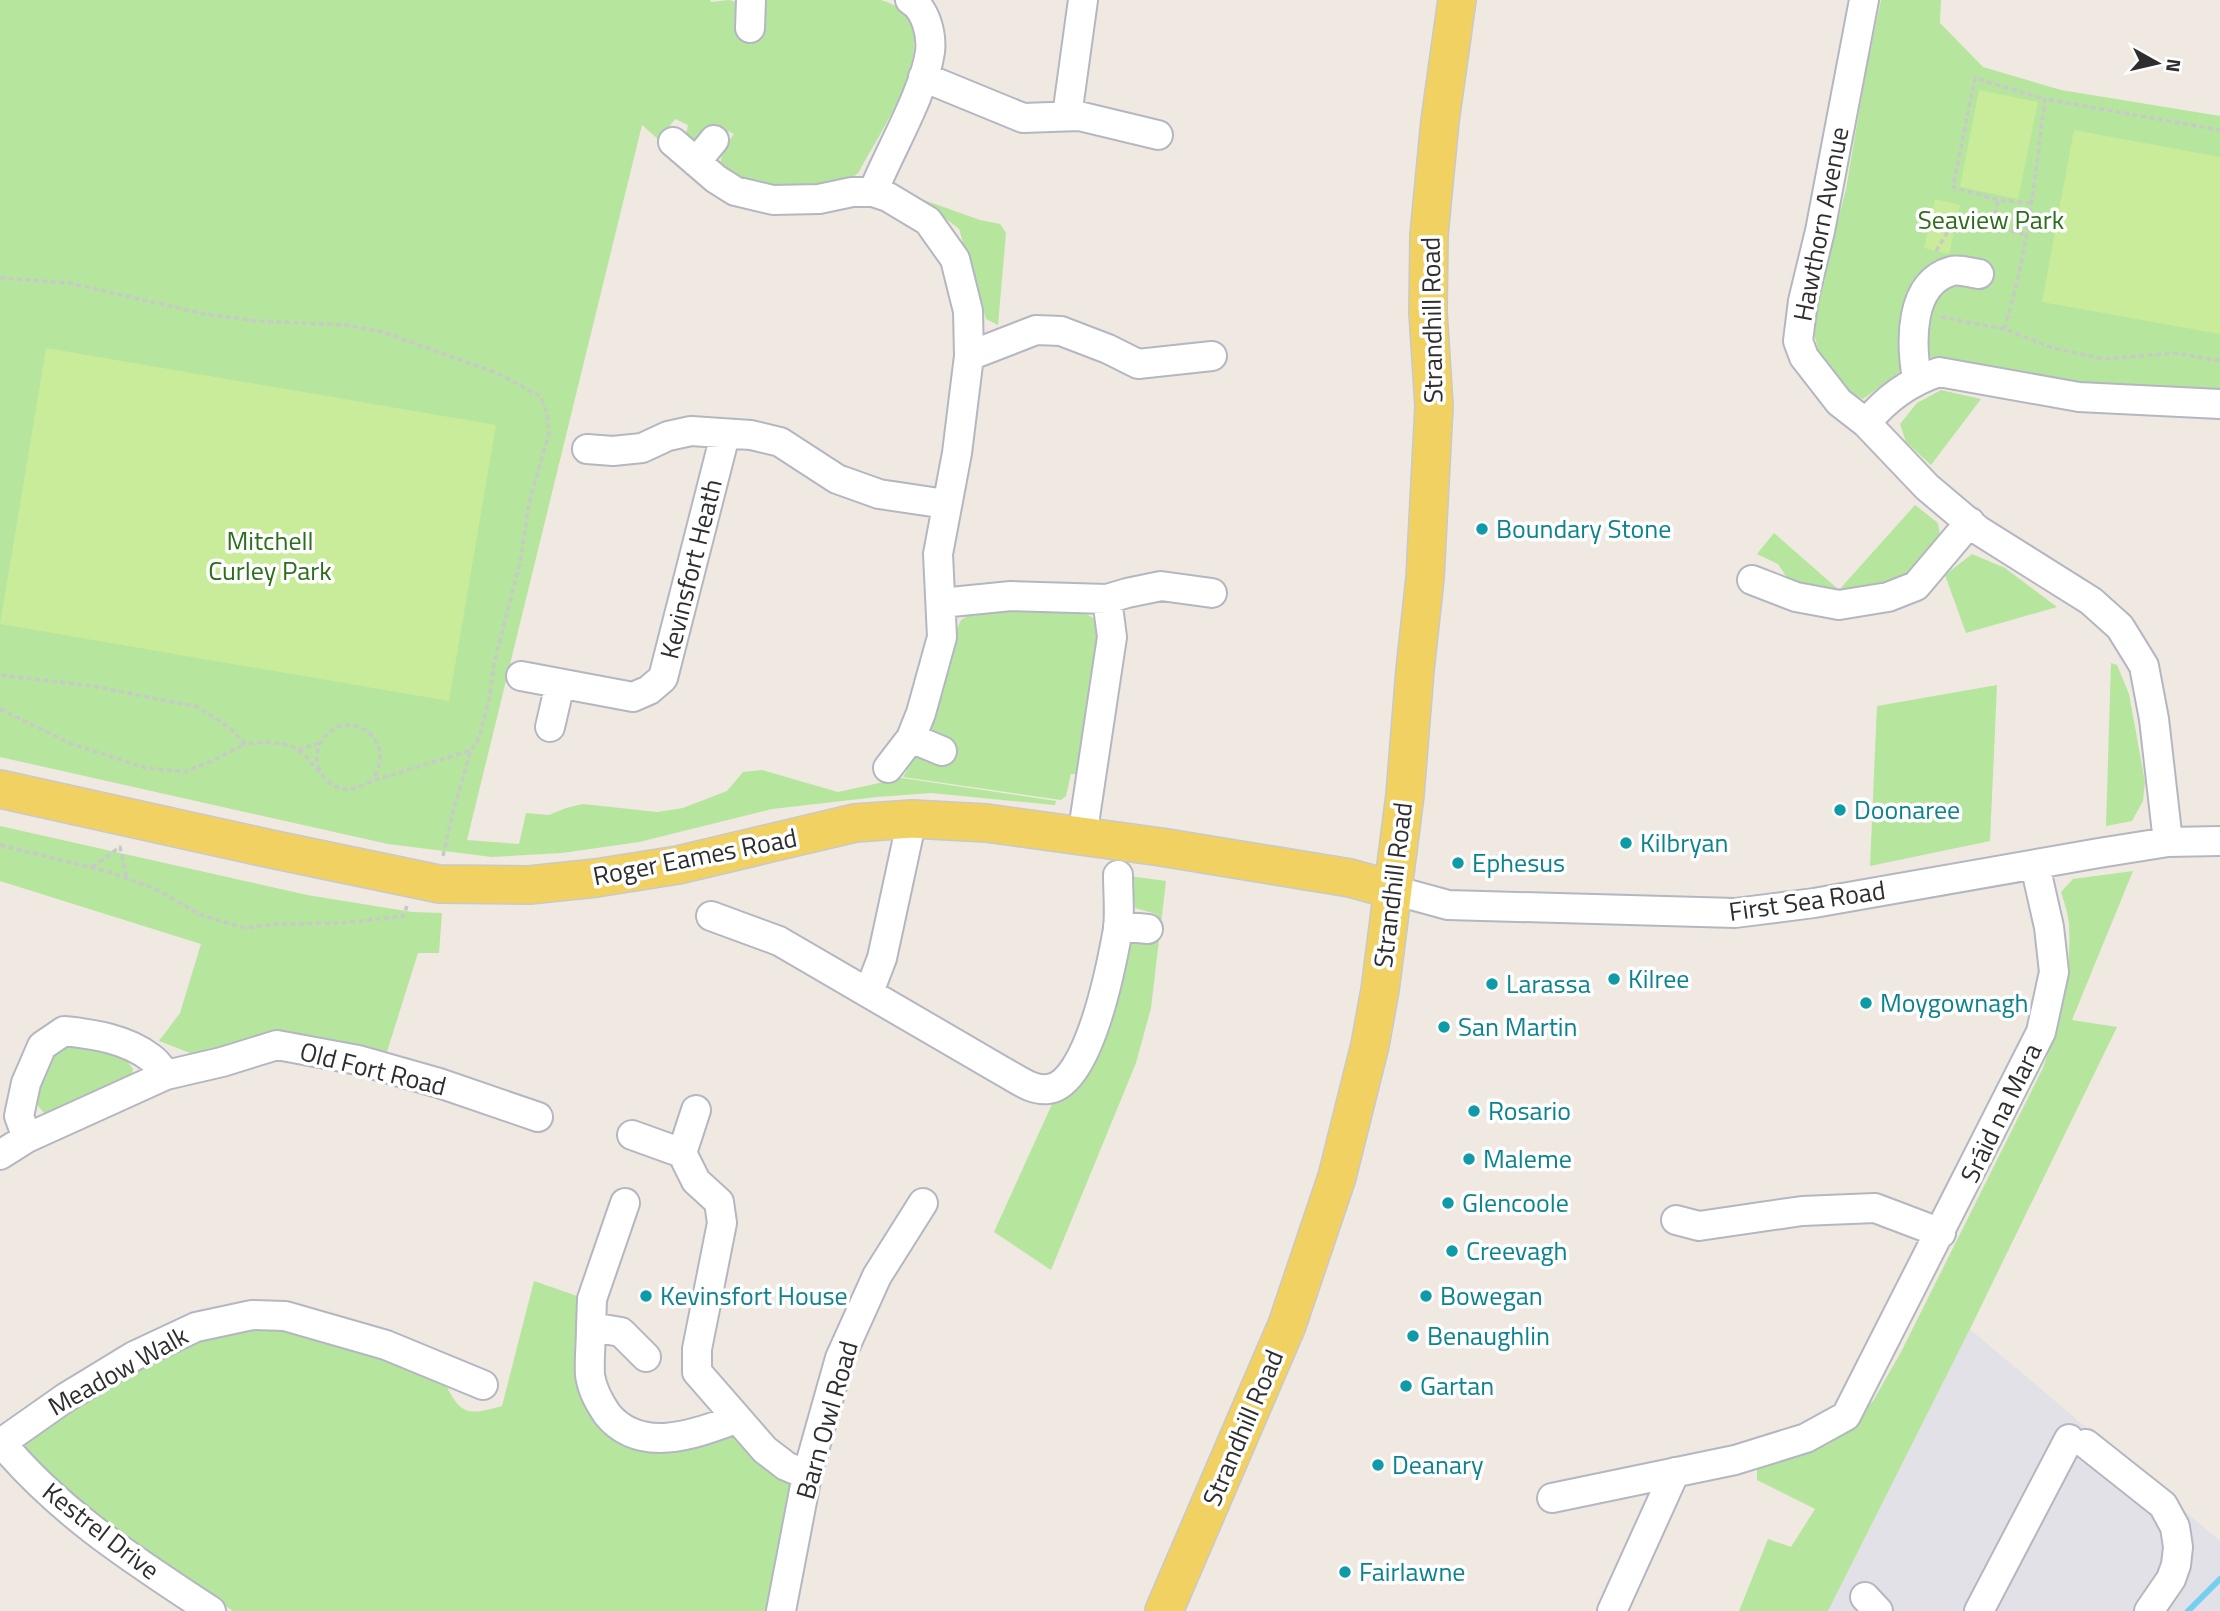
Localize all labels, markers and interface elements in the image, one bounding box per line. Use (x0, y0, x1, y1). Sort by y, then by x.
north arrow (2122, 28, 2192, 98)
text: N (2159, 57, 2190, 74)
street label: Hawthorn Avenue (1783, 123, 1858, 324)
park label: Seaview Park (1918, 200, 2064, 239)
street label: Strandhill Road (1411, 236, 1452, 404)
street label: Kevinsfort Heath (649, 475, 732, 663)
place label: Boundary Stone (1496, 509, 1671, 548)
park label: Mitchell Curley Park (208, 521, 332, 590)
marker: Boundary Stone (1474, 521, 1490, 537)
place label: Doonaree (1854, 790, 1960, 829)
street label: Strandhill Road (1363, 800, 1422, 970)
marker: Doonaree (1832, 802, 1848, 818)
street label: Roger Eames Road (590, 818, 800, 895)
place label: Kilbryan (1640, 823, 1728, 862)
marker: Kilbryan (1618, 835, 1634, 851)
place label: Ephesus (1472, 843, 1565, 882)
marker: Ephesus (1450, 855, 1466, 871)
street label: First Sea Road (1726, 870, 1888, 931)
place label: Kilree (1628, 959, 1690, 998)
place label: Larassa (1506, 964, 1591, 1003)
marker: Kilree (1606, 971, 1622, 987)
marker: Larassa (1484, 976, 1500, 992)
place label: Moygownagh (1880, 983, 2029, 1022)
marker: Moygownagh (1858, 995, 1874, 1011)
place label: San Martin (1458, 1007, 1577, 1046)
marker: San Martin (1436, 1019, 1452, 1035)
street label: Old Fort Road (296, 1031, 450, 1106)
street label: Sráid na Mara (1950, 1036, 2051, 1189)
place label: Rosario (1488, 1091, 1571, 1130)
marker: Rosario (1466, 1103, 1482, 1119)
place label: Maleme (1483, 1139, 1572, 1178)
marker: Maleme (1461, 1151, 1477, 1167)
place label: Glencoole (1462, 1183, 1569, 1222)
marker: Glencoole (1440, 1195, 1456, 1211)
place label: Creevagh (1466, 1231, 1567, 1270)
marker: Creevagh (1444, 1243, 1460, 1259)
place label: Kevinsfort House (660, 1276, 848, 1315)
place label: Bowegan (1440, 1276, 1543, 1315)
marker: Kevinsfort House (638, 1288, 654, 1304)
marker: Bowegan (1418, 1288, 1434, 1304)
street label: Meadow Walk (41, 1316, 195, 1425)
place label: Benaughlin (1427, 1316, 1550, 1355)
marker: Benaughlin (1405, 1328, 1421, 1344)
street label: Barn Owl Road (785, 1336, 868, 1503)
street label: Strandhill Road (1192, 1344, 1293, 1512)
place label: Gartan (1420, 1366, 1494, 1405)
marker: Gartan (1398, 1378, 1414, 1394)
place label: Deanary (1392, 1445, 1483, 1484)
marker: Deanary (1370, 1457, 1386, 1473)
street label: Kestrel Drive (34, 1472, 168, 1589)
place label: Fairlawne (1359, 1552, 1465, 1591)
marker: Fairlawne (1337, 1564, 1353, 1580)

